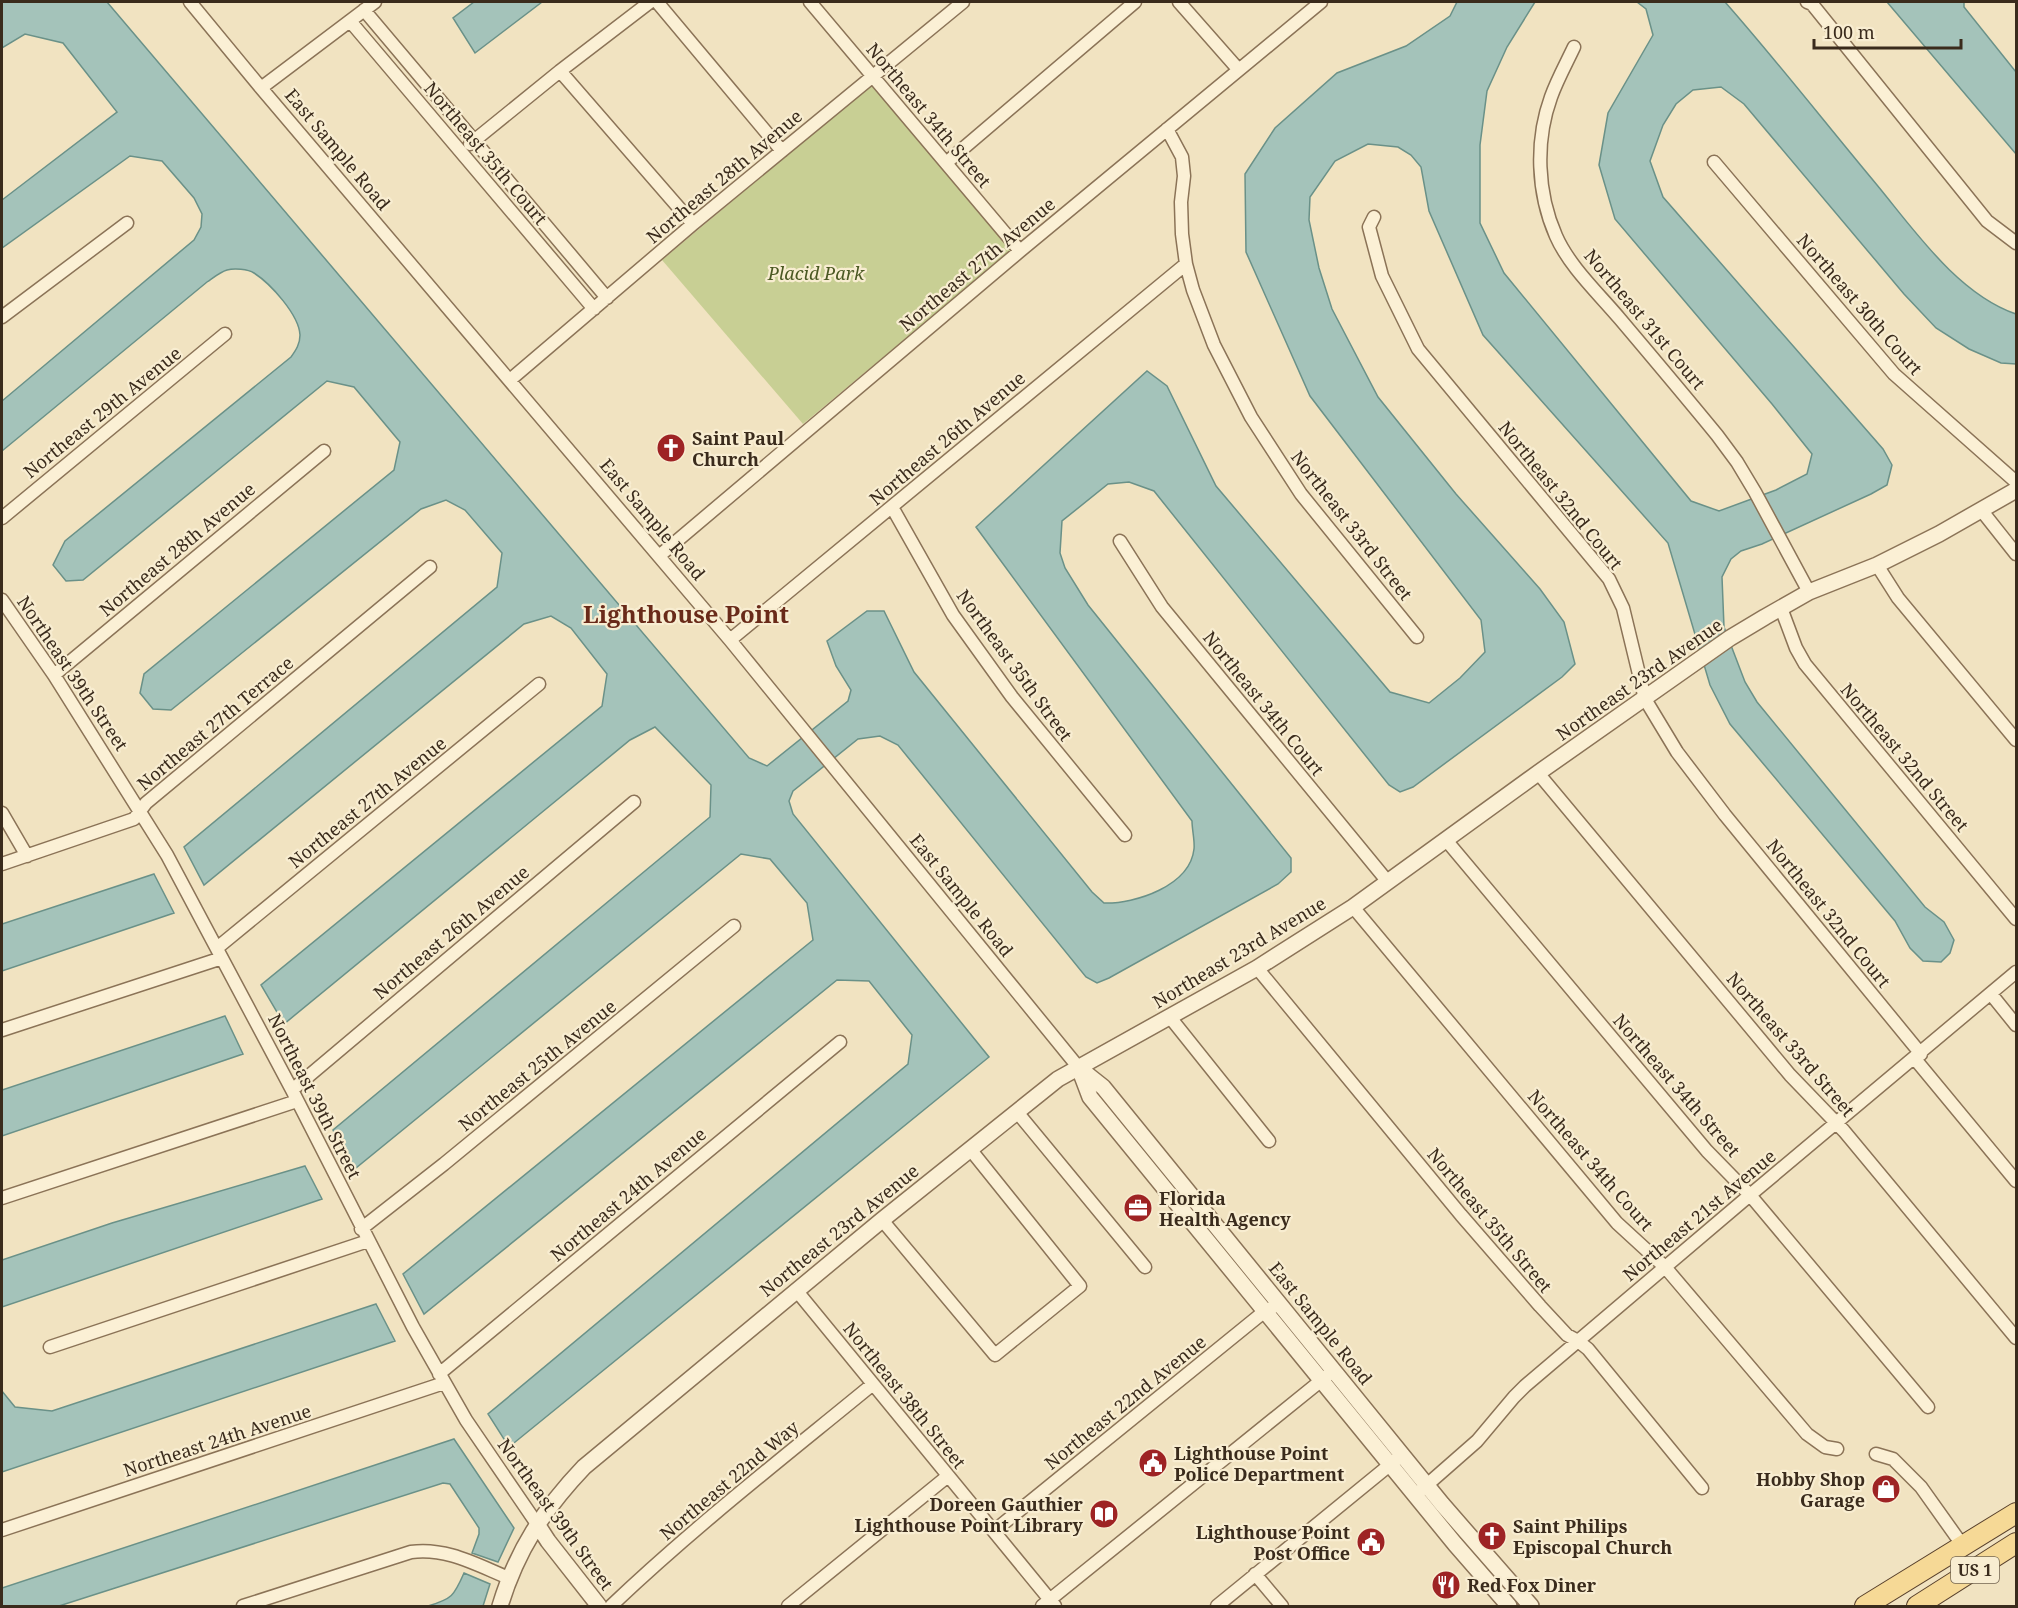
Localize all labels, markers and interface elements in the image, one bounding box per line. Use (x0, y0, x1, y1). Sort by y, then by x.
scale bar (1814, 12, 1961, 50)
text: 100 m (1823, 20, 1875, 44)
street label: Northeast 34th Street (861, 38, 997, 192)
street label: Northeast 35th Court (419, 77, 553, 229)
street label: East Sample Road (280, 83, 396, 215)
street label: Northeast 28th Avenue (641, 104, 807, 248)
street label: Northeast 27th Avenue (894, 192, 1060, 336)
street label: Northeast 30th Court (1792, 228, 1928, 380)
street label: Northeast 31st Court (1579, 244, 1711, 394)
park label: Placid Park (767, 261, 865, 285)
street label: Northeast 29th Avenue (18, 341, 186, 483)
street label: Northeast 26th Avenue (864, 366, 1030, 510)
street label: Northeast 32nd Court (1494, 416, 1628, 574)
place label: Saint Paul Church (692, 426, 785, 471)
church icon: Saint Paul Church (655, 432, 687, 464)
street label: Northeast 33rd Street (1286, 445, 1418, 605)
street label: East Sample Road (595, 453, 711, 585)
street label: Northeast 28th Avenue (94, 477, 260, 621)
street label: Northeast 35th Street (952, 584, 1078, 746)
street label: Northeast 39th Street (12, 591, 134, 755)
district label: Lighthouse Point (583, 597, 789, 630)
street label: Northeast 23rd Avenue (1551, 612, 1727, 746)
street label: Northeast 34th Court (1198, 626, 1330, 780)
street label: Northeast 27th Terrace (132, 651, 298, 795)
street label: Northeast 32nd Street (1836, 678, 1974, 836)
street label: Northeast 27th Avenue (283, 731, 451, 873)
street label: East Sample Road (905, 828, 1019, 962)
street label: Northeast 32nd Court (1762, 834, 1896, 992)
street label: Northeast 26th Avenue (368, 860, 534, 1004)
street label: Northeast 23rd Avenue (1148, 891, 1330, 1013)
street label: Northeast 33rd Street (1722, 967, 1860, 1121)
street label: Northeast 25th Avenue (453, 994, 621, 1136)
street label: Northeast 34th Street (1608, 1008, 1746, 1162)
street label: Northeast 39th Street (263, 1009, 367, 1183)
street label: Northeast 34th Court (1523, 1084, 1659, 1236)
street label: Northeast 24th Avenue (545, 1122, 711, 1266)
street label: Northeast 35th Street (1422, 1143, 1558, 1297)
street label: Northeast 21st Avenue (1617, 1144, 1781, 1286)
street label: Northeast 23rd Avenue (755, 1158, 923, 1302)
place label: Florida Health Agency (1159, 1186, 1291, 1231)
office icon: Florida Health Agency (1122, 1192, 1154, 1224)
street label: East Sample Road (1264, 1256, 1378, 1390)
street label: Northeast 38th Street (838, 1317, 972, 1473)
street label: Northeast 22nd Avenue (1039, 1329, 1211, 1475)
street label: Northeast 24th Avenue (120, 1398, 314, 1482)
street label: Northeast 22nd Way (655, 1414, 804, 1545)
street label: Northeast 39th Street (493, 1433, 619, 1595)
place label: Lighthouse Point Police Department (1174, 1441, 1344, 1486)
public building icon: Lighthouse Point Police Department (1137, 1447, 1169, 1479)
place label: Hobby Shop Garage (1756, 1467, 1865, 1512)
shop icon: Hobby Shop Garage (1870, 1473, 1902, 1505)
place label: Doreen Gauthier Lighthouse Point Library (854, 1492, 1084, 1537)
library icon: Doreen Gauthier Lighthouse Point Library (1088, 1498, 1120, 1530)
place label: Saint Philips Episcopal Church (1513, 1514, 1672, 1559)
place label: Lighthouse Point Post Office (1196, 1520, 1350, 1565)
church icon: Saint Philips Episcopal Church (1476, 1520, 1508, 1552)
public building icon: Lighthouse Point Post Office (1355, 1526, 1387, 1558)
road number: US 1 (1951, 1557, 1999, 1583)
restaurant icon: Red Fox Diner (1430, 1569, 1462, 1601)
place label: Red Fox Diner (1467, 1573, 1597, 1597)

